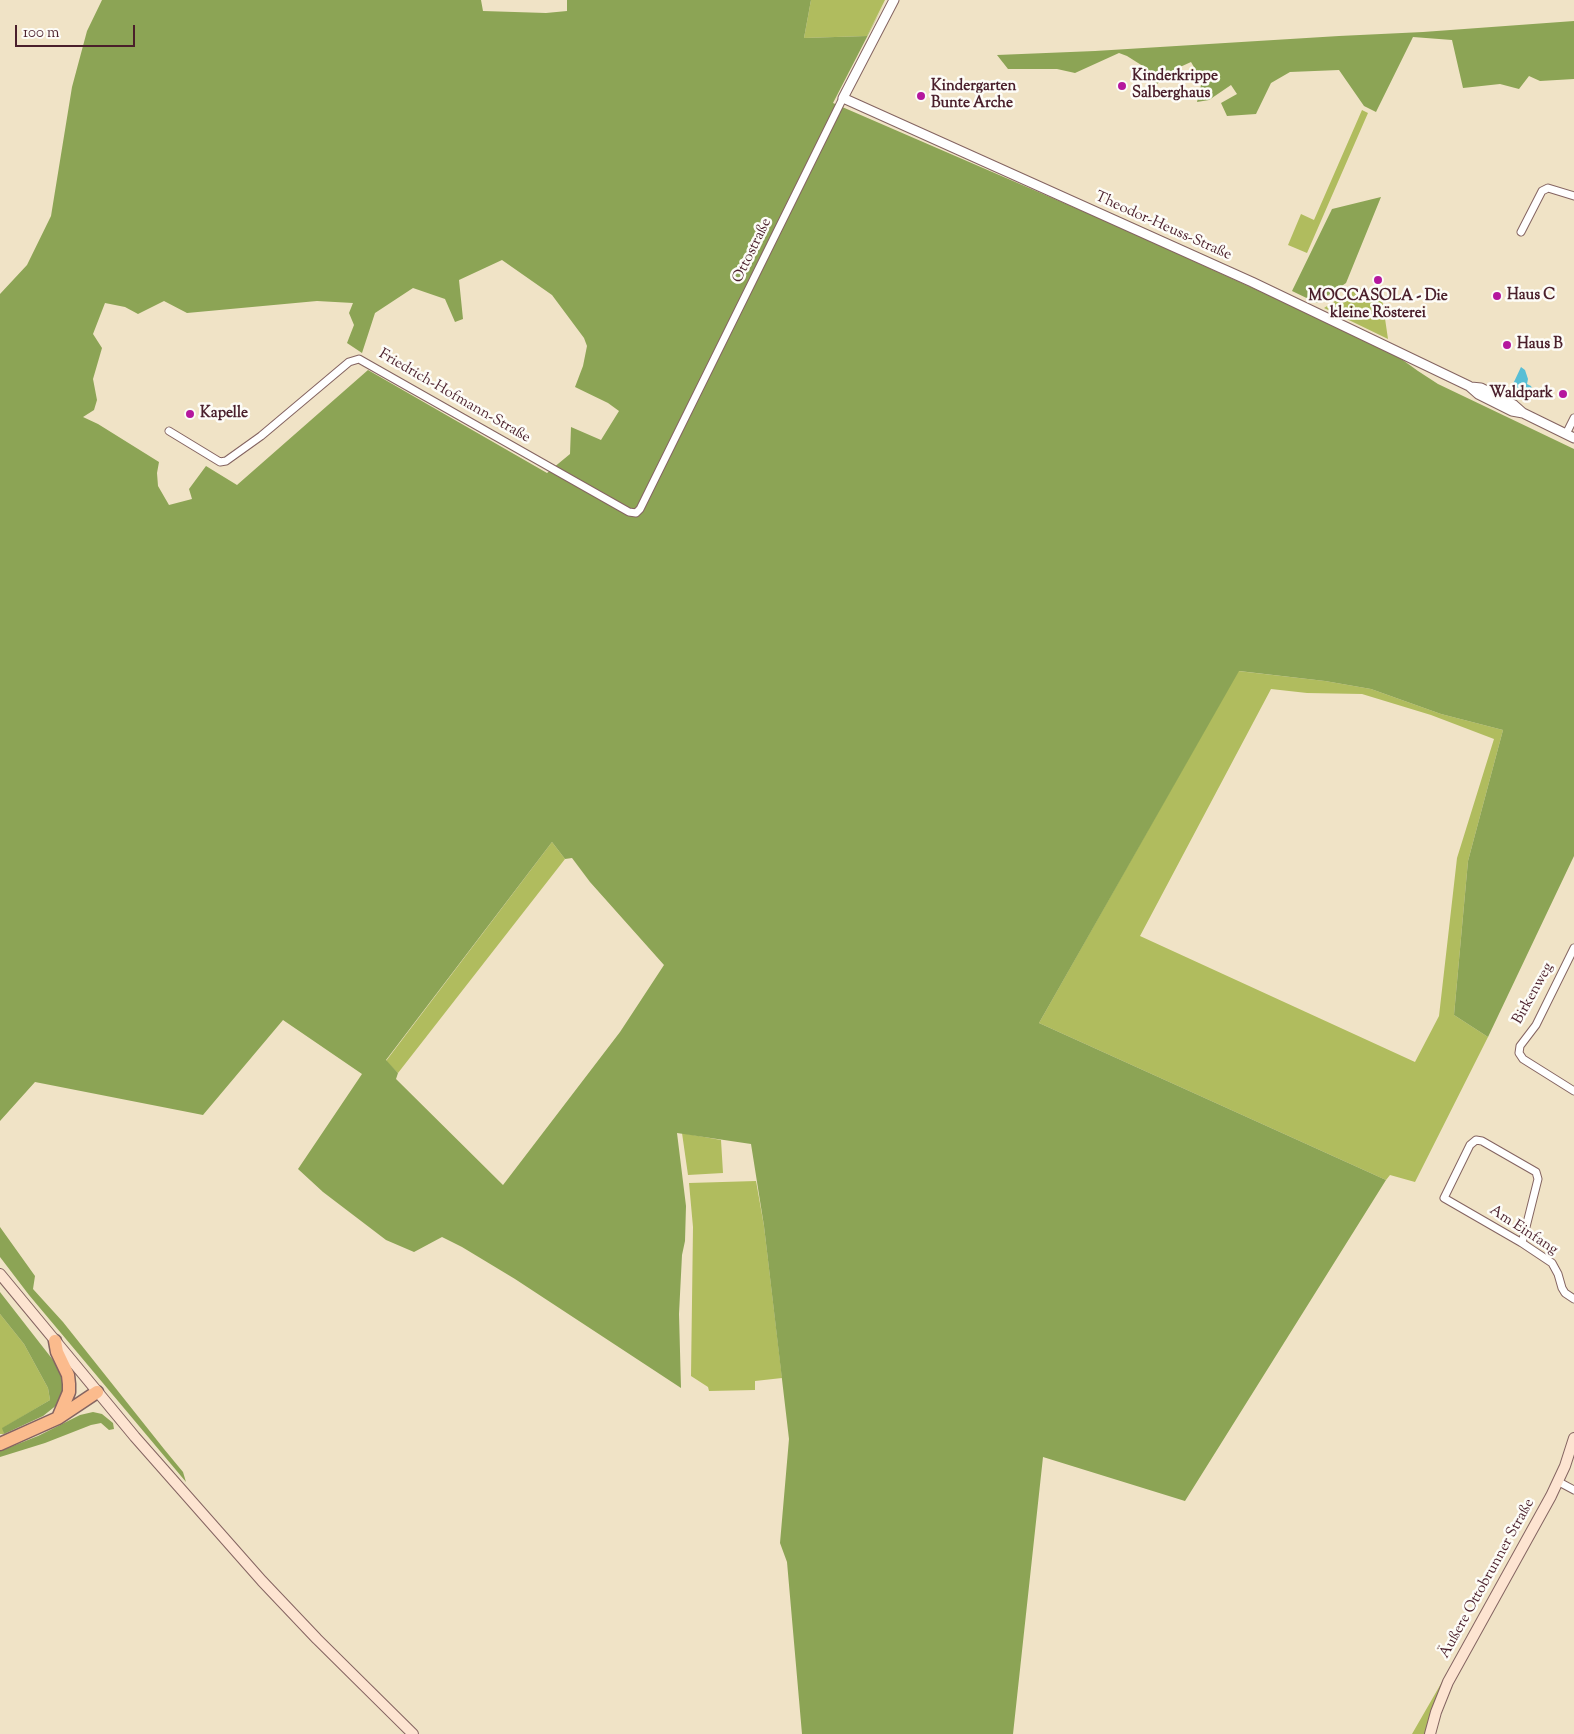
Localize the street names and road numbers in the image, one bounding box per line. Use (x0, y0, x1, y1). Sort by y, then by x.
street label: Theodor-Heuss-Straße (1092, 189, 1234, 265)
street label: Ottostraße (730, 216, 776, 286)
street label: Friedrich-Hofmann-Straße (375, 346, 533, 448)
street label: Birkenweg (1510, 960, 1558, 1028)
street label: Am Einfang (1485, 1202, 1561, 1260)
street label: Äußere Ottobrunner Straße (1437, 1496, 1539, 1662)

